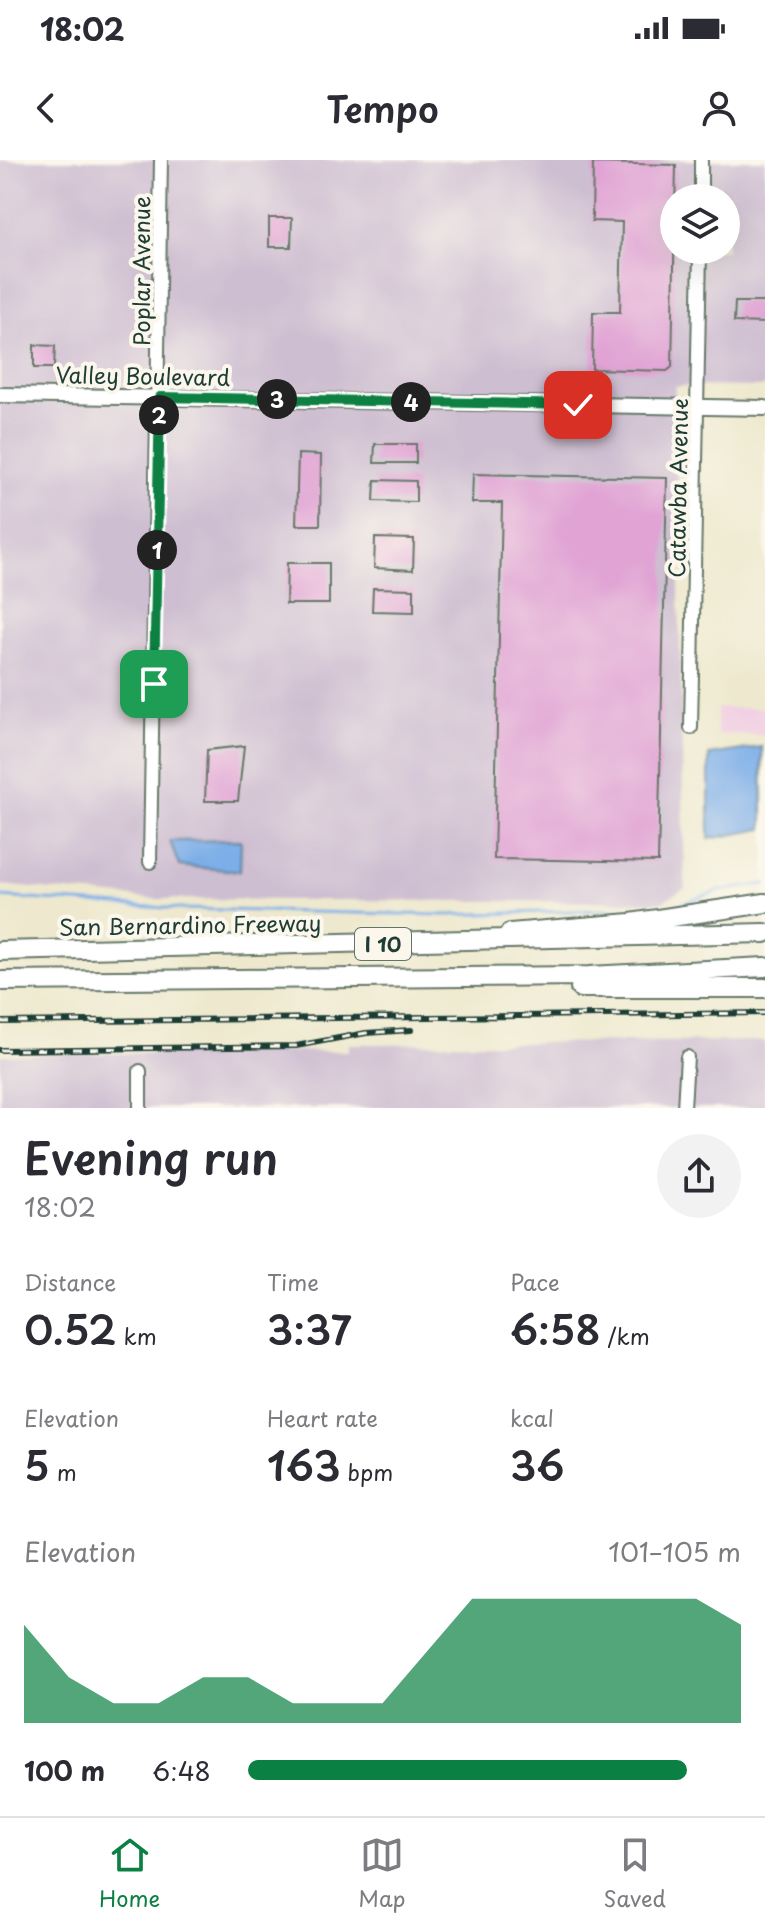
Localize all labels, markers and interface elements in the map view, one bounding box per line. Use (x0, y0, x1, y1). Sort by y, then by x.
text: 18:02 (40, 6, 124, 51)
text: Tempo (326, 81, 439, 135)
icon: back (24, 86, 68, 130)
icon: person (697, 86, 741, 130)
map controls (660, 184, 740, 264)
button: layers (660, 184, 740, 264)
street label: Poplar Avenue (124, 196, 157, 346)
street label: Valley Boulevard (56, 357, 230, 393)
pin (544, 371, 612, 439)
pin: 3 (257, 379, 297, 419)
text: 3 (270, 382, 284, 415)
pin: 4 (391, 382, 431, 422)
icon: check (556, 383, 600, 427)
text: 4 (404, 385, 418, 418)
pin: 2 (139, 395, 179, 435)
text: 2 (151, 398, 167, 431)
street label: Catawba Avenue (659, 398, 695, 578)
pin: 1 (137, 530, 177, 570)
text: 1 (152, 533, 162, 566)
pin (120, 650, 188, 718)
icon: arrive (132, 662, 176, 706)
street label: San Bernardino Freeway (59, 905, 321, 943)
road number: I 10 (355, 928, 411, 960)
text: Evening run (24, 1124, 278, 1190)
button: share (657, 1134, 741, 1218)
text: 18:02 (24, 1187, 96, 1226)
text: Distance (24, 1265, 116, 1298)
text: Time (267, 1265, 319, 1298)
text: Pace (510, 1265, 560, 1298)
text: 0.52 (24, 1298, 116, 1359)
text: 3:37 (267, 1298, 352, 1359)
text: 6:58 (510, 1298, 600, 1359)
text: km (116, 1319, 157, 1352)
text: /km (600, 1319, 650, 1352)
text: Elevation (24, 1401, 119, 1434)
text: Heart rate (267, 1401, 378, 1434)
text: kcal (510, 1401, 554, 1434)
text: 5 (24, 1434, 50, 1495)
text: 163 (267, 1434, 341, 1495)
text: 36 (510, 1434, 564, 1495)
text: m (50, 1455, 77, 1488)
text: bpm (341, 1455, 393, 1488)
text: Elevation (24, 1532, 136, 1571)
text: 101–105 m (608, 1532, 741, 1571)
text: 100 m (24, 1751, 105, 1790)
text: 6:48 (152, 1751, 211, 1790)
tab: Home (99, 1833, 160, 1914)
tab: Map (358, 1833, 405, 1914)
tab: Saved (603, 1833, 666, 1914)

